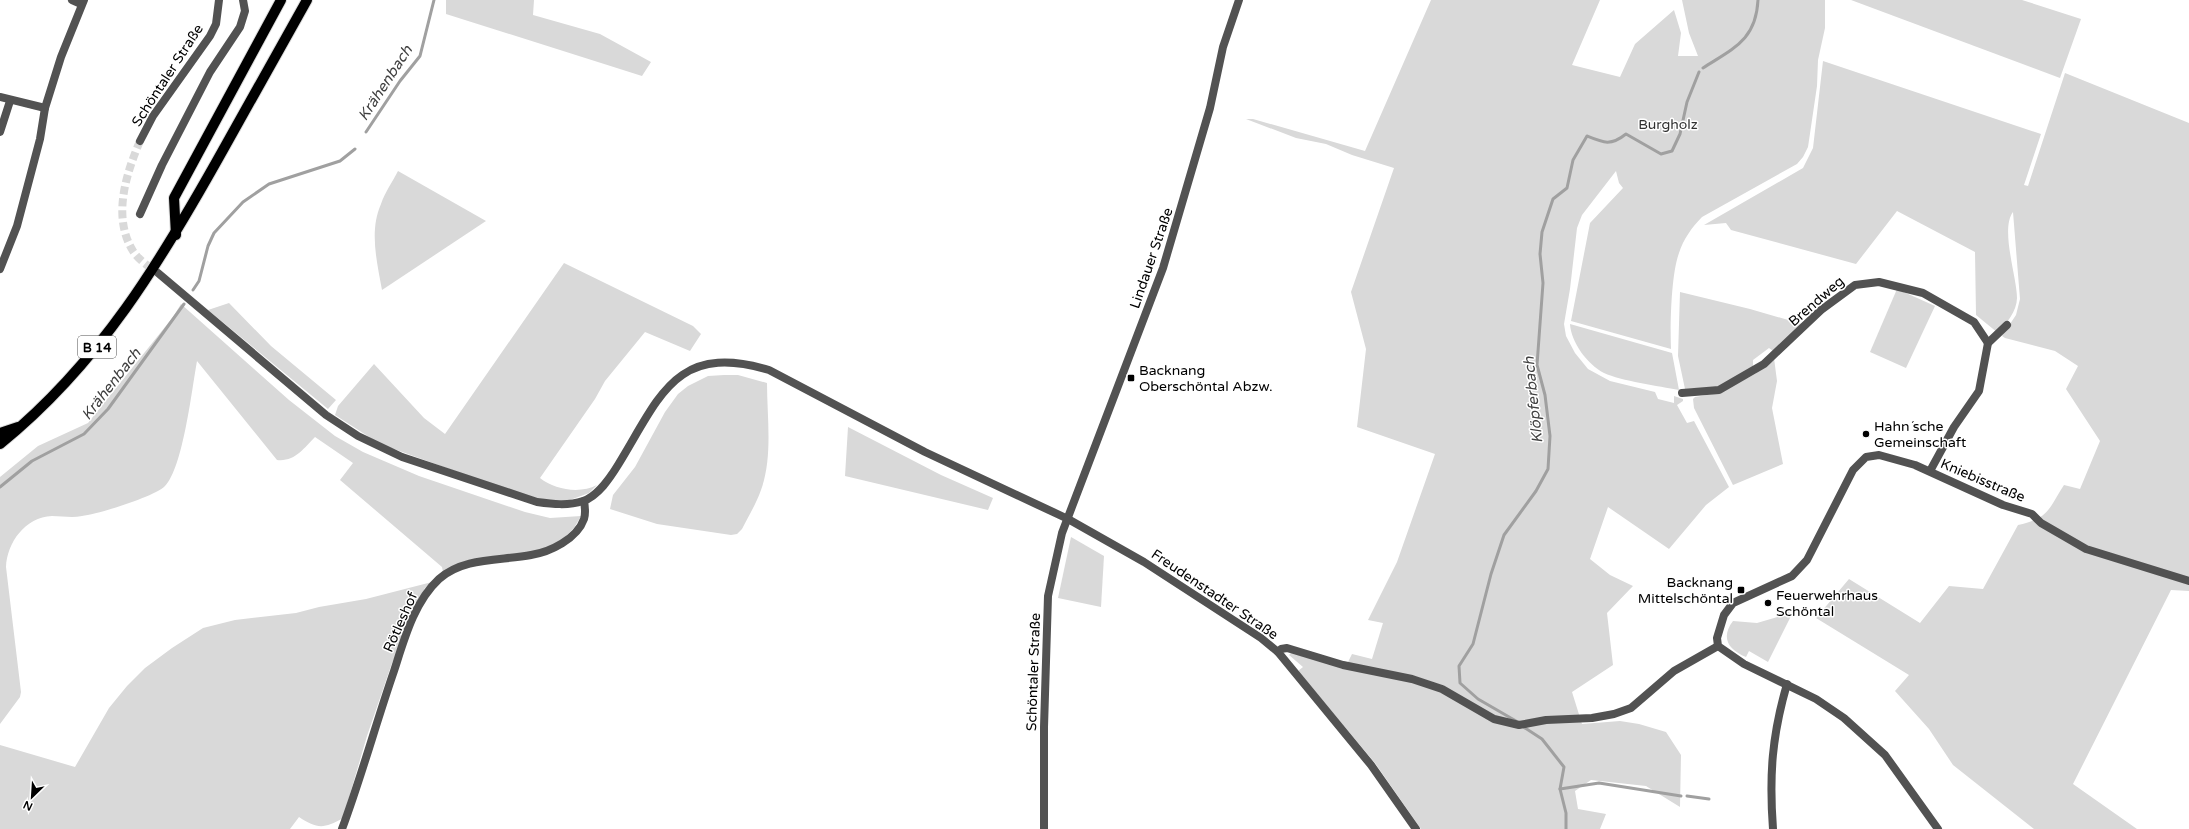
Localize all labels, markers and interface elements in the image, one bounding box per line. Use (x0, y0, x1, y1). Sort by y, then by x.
street label: Schöntaler Straße (128, 21, 207, 130)
water label: Krähenbach (354, 41, 416, 124)
park label: Burgholz (1638, 116, 1698, 133)
street label: Lindauer Straße (1126, 205, 1177, 311)
street label: Brendweg (1785, 273, 1847, 330)
road number: B 14 (78, 336, 116, 358)
water label: Krähenbach (77, 344, 145, 423)
water label: Klöpferbach (1519, 355, 1546, 444)
place label: Backnang Oberschöntal Abzw. (1139, 362, 1273, 395)
marker: Backnang Oberschöntal Abzw. (1126, 373, 1136, 383)
place label: Hahn´sche Gemeinschaft (1874, 418, 1967, 451)
marker: Hahn´sche Gemeinschaft (1861, 429, 1871, 439)
street label: Kniebisstraße (1938, 455, 2028, 506)
street label: Freudenstadter Straße (1148, 546, 1281, 643)
place label: Backnang Mittelschöntal (1638, 574, 1733, 607)
marker: Backnang Mittelschöntal (1736, 585, 1746, 595)
place label: Feuerwehrhaus Schöntal (1776, 587, 1878, 620)
street label: Rötleshof (380, 589, 422, 655)
marker: Feuerwehrhaus Schöntal (1763, 598, 1773, 608)
street label: Schöntaler Straße (1023, 612, 1044, 732)
north arrow (12, 777, 52, 817)
text: N (21, 798, 35, 813)

